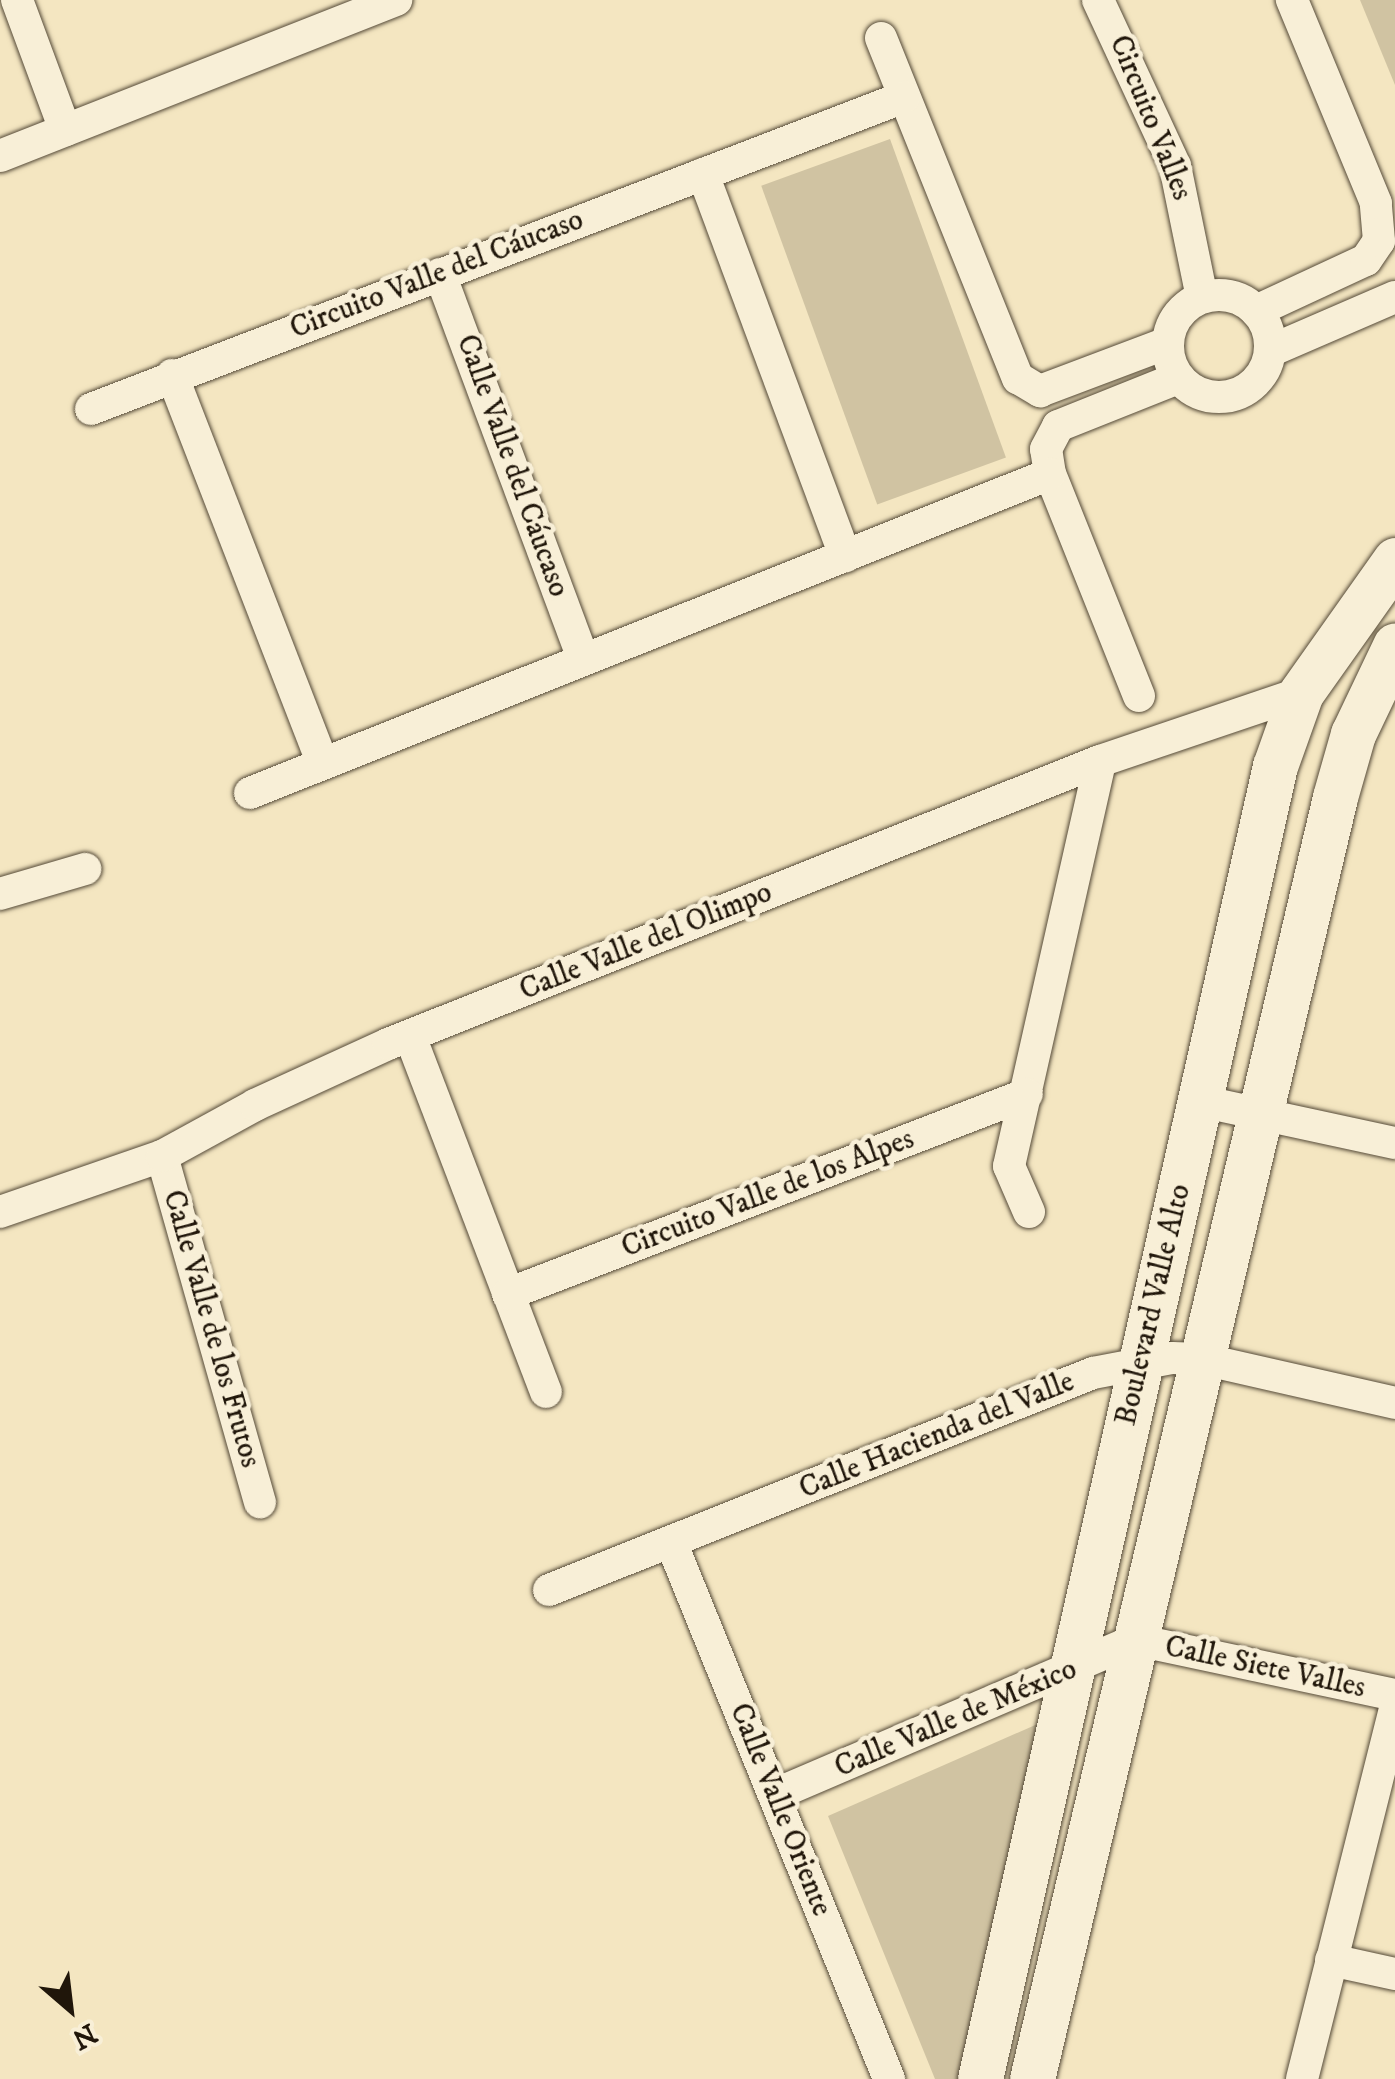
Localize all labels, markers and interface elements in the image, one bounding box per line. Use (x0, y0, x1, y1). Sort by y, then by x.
street label: Circuito Valles (1101, 30, 1199, 206)
street label: Circuito Valle del Cáucaso (285, 202, 589, 348)
street label: Calle Valle del Cáucaso (448, 330, 576, 602)
street label: Calle Valle del Olimpo (515, 875, 777, 1009)
street label: Circuito Valle de los Alpes (617, 1122, 919, 1266)
street label: Boulevard Valle Alto (1109, 1181, 1199, 1429)
street label: Calle Valle de los Frutos (154, 1186, 268, 1472)
street label: Calle Hacienda del Valle (794, 1364, 1080, 1508)
street label: Calle Siete Valles (1161, 1629, 1369, 1707)
street label: Calle Valle de México (830, 1652, 1082, 1786)
street label: Calle Valle Oriente (721, 1698, 839, 1922)
north arrow (20, 1959, 120, 2059)
text: N (66, 2015, 103, 2057)

